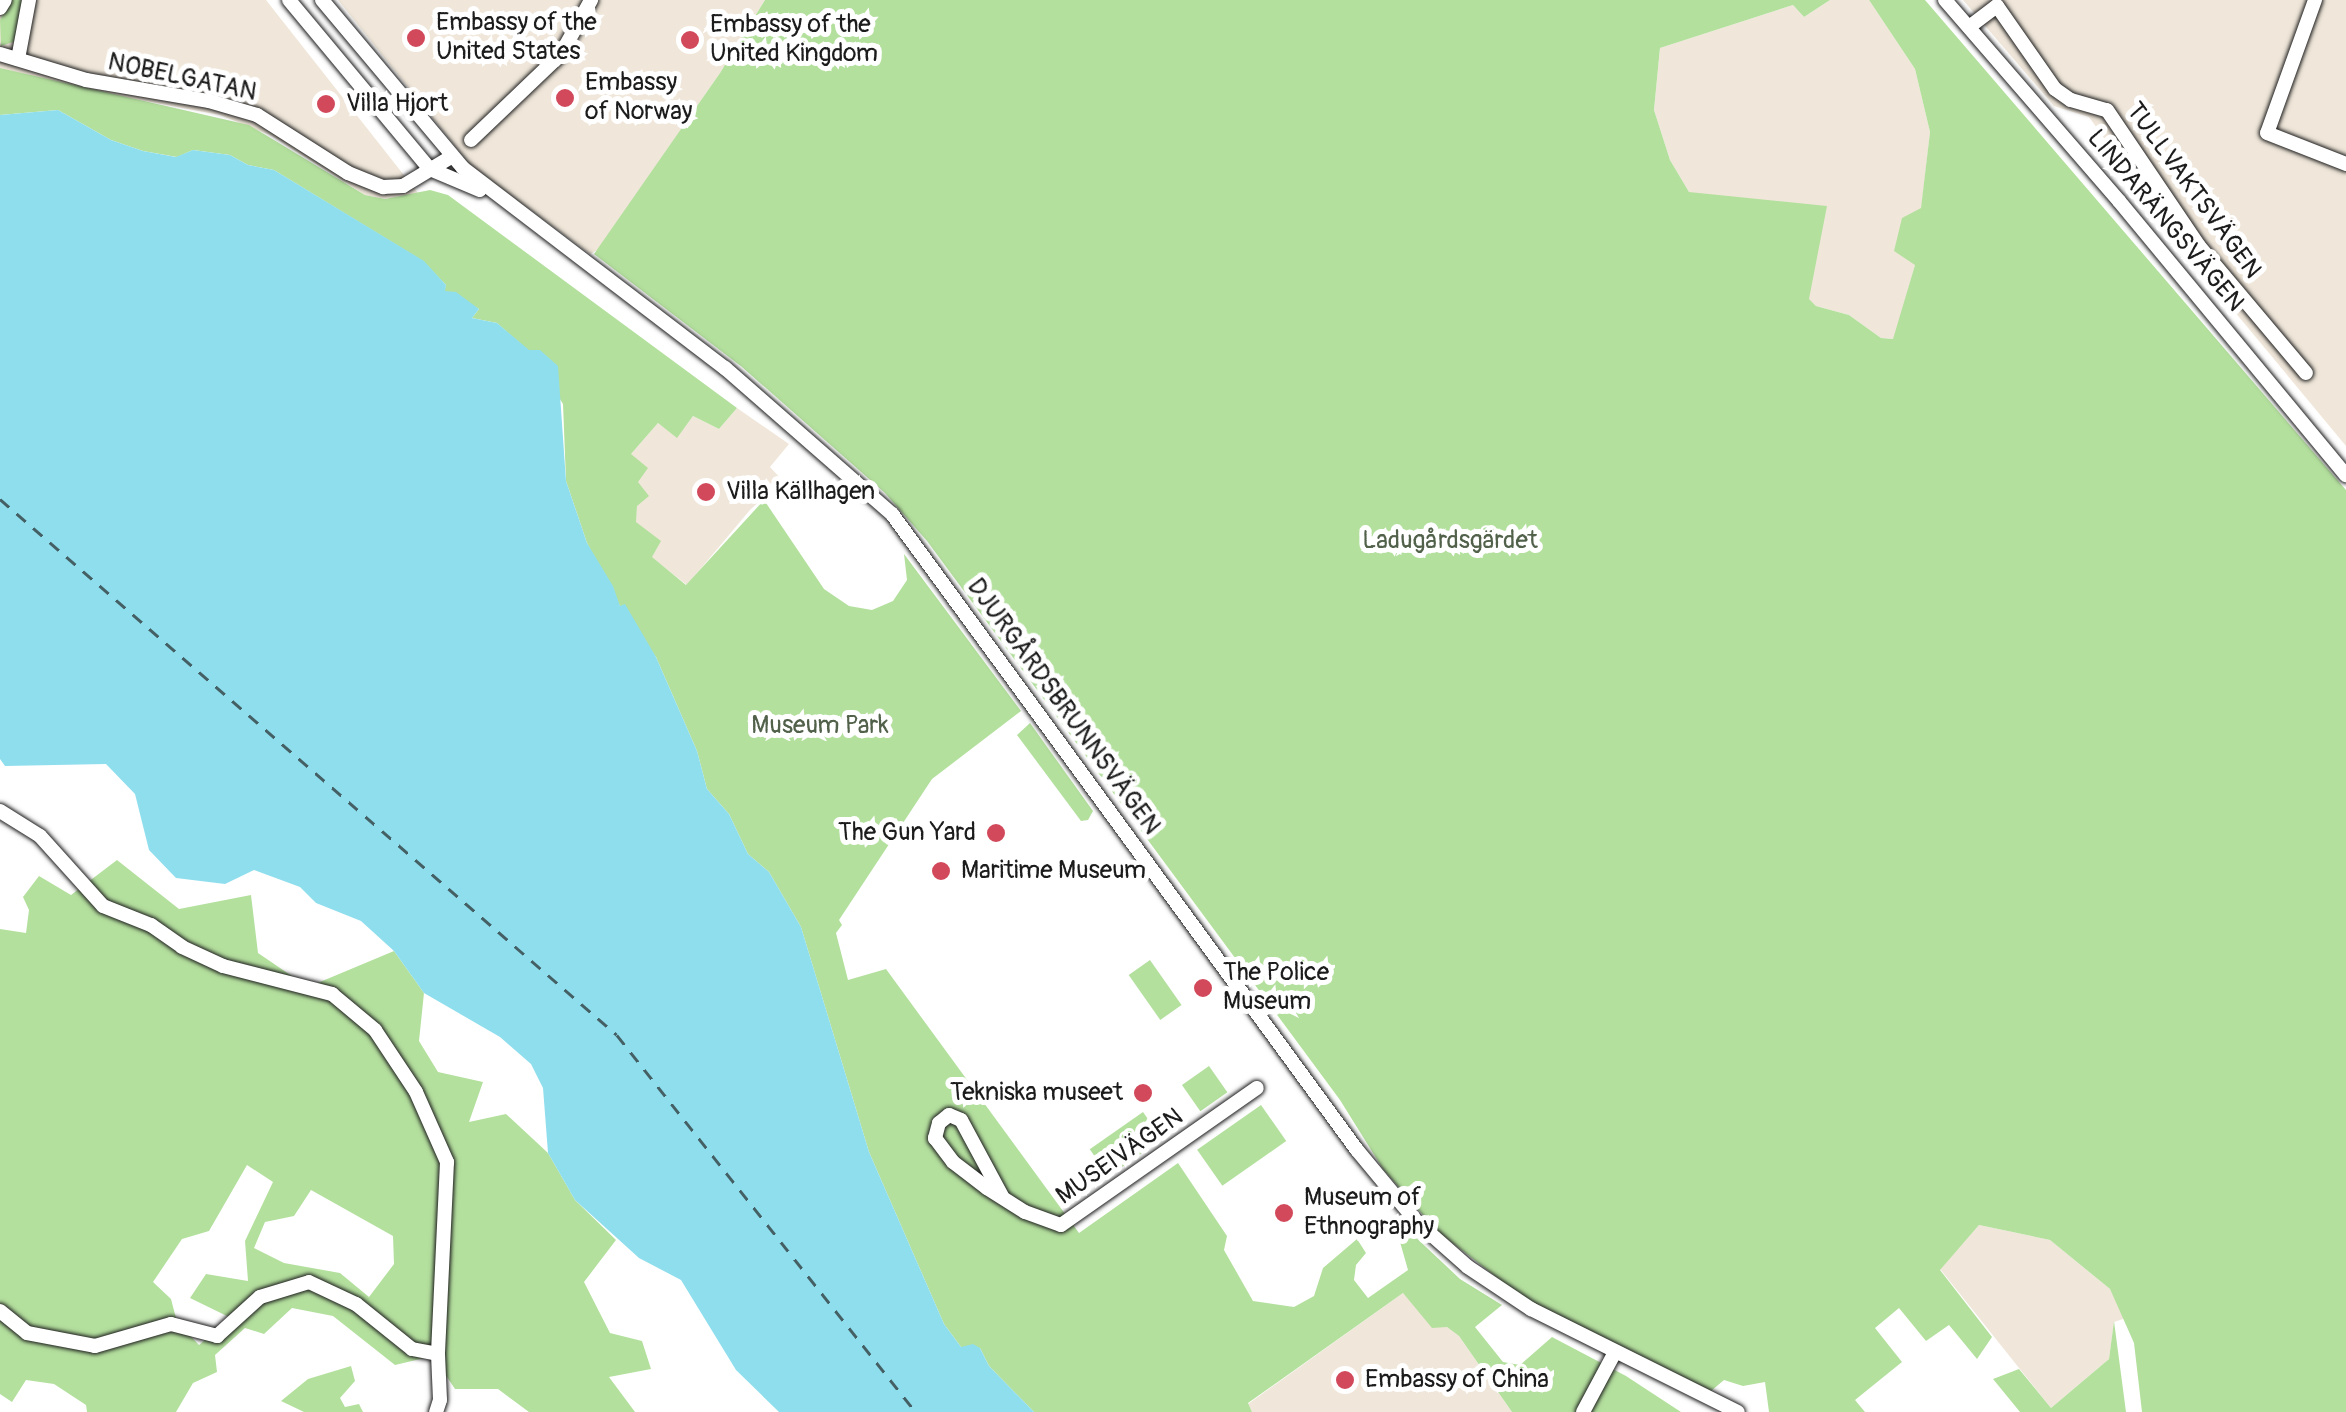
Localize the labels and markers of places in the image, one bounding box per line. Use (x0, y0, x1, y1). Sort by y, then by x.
place label: Embassy of the United States (436, 9, 597, 68)
place label: Embassy of the United Kingdom (710, 11, 878, 70)
marker: Embassy of the United States (405, 27, 427, 49)
marker: Embassy of the United Kingdom (679, 29, 701, 51)
place label: Embassy of Norway (585, 69, 692, 128)
marker: Embassy of Norway (554, 87, 576, 109)
place label: Villa Hjort (346, 89, 448, 119)
marker: Villa Hjort (315, 93, 337, 115)
place label: Villa Källhagen (726, 477, 875, 507)
marker: Villa Källhagen (695, 481, 717, 503)
place label: The Gun Yard (838, 818, 976, 848)
marker: The Gun Yard (985, 822, 1007, 844)
place label: Maritime Museum (961, 856, 1146, 886)
marker: Maritime Museum (930, 860, 952, 882)
place label: The Police Museum (1223, 959, 1329, 1018)
marker: The Police Museum (1192, 977, 1214, 999)
place label: Tekniska museet (950, 1078, 1123, 1108)
marker: Tekniska museet (1132, 1082, 1154, 1104)
place label: Museum of Ethnography (1304, 1184, 1434, 1243)
marker: Museum of Ethnography (1273, 1202, 1295, 1224)
place label: Embassy of China (1365, 1365, 1549, 1395)
marker: Embassy of China (1334, 1369, 1356, 1391)

